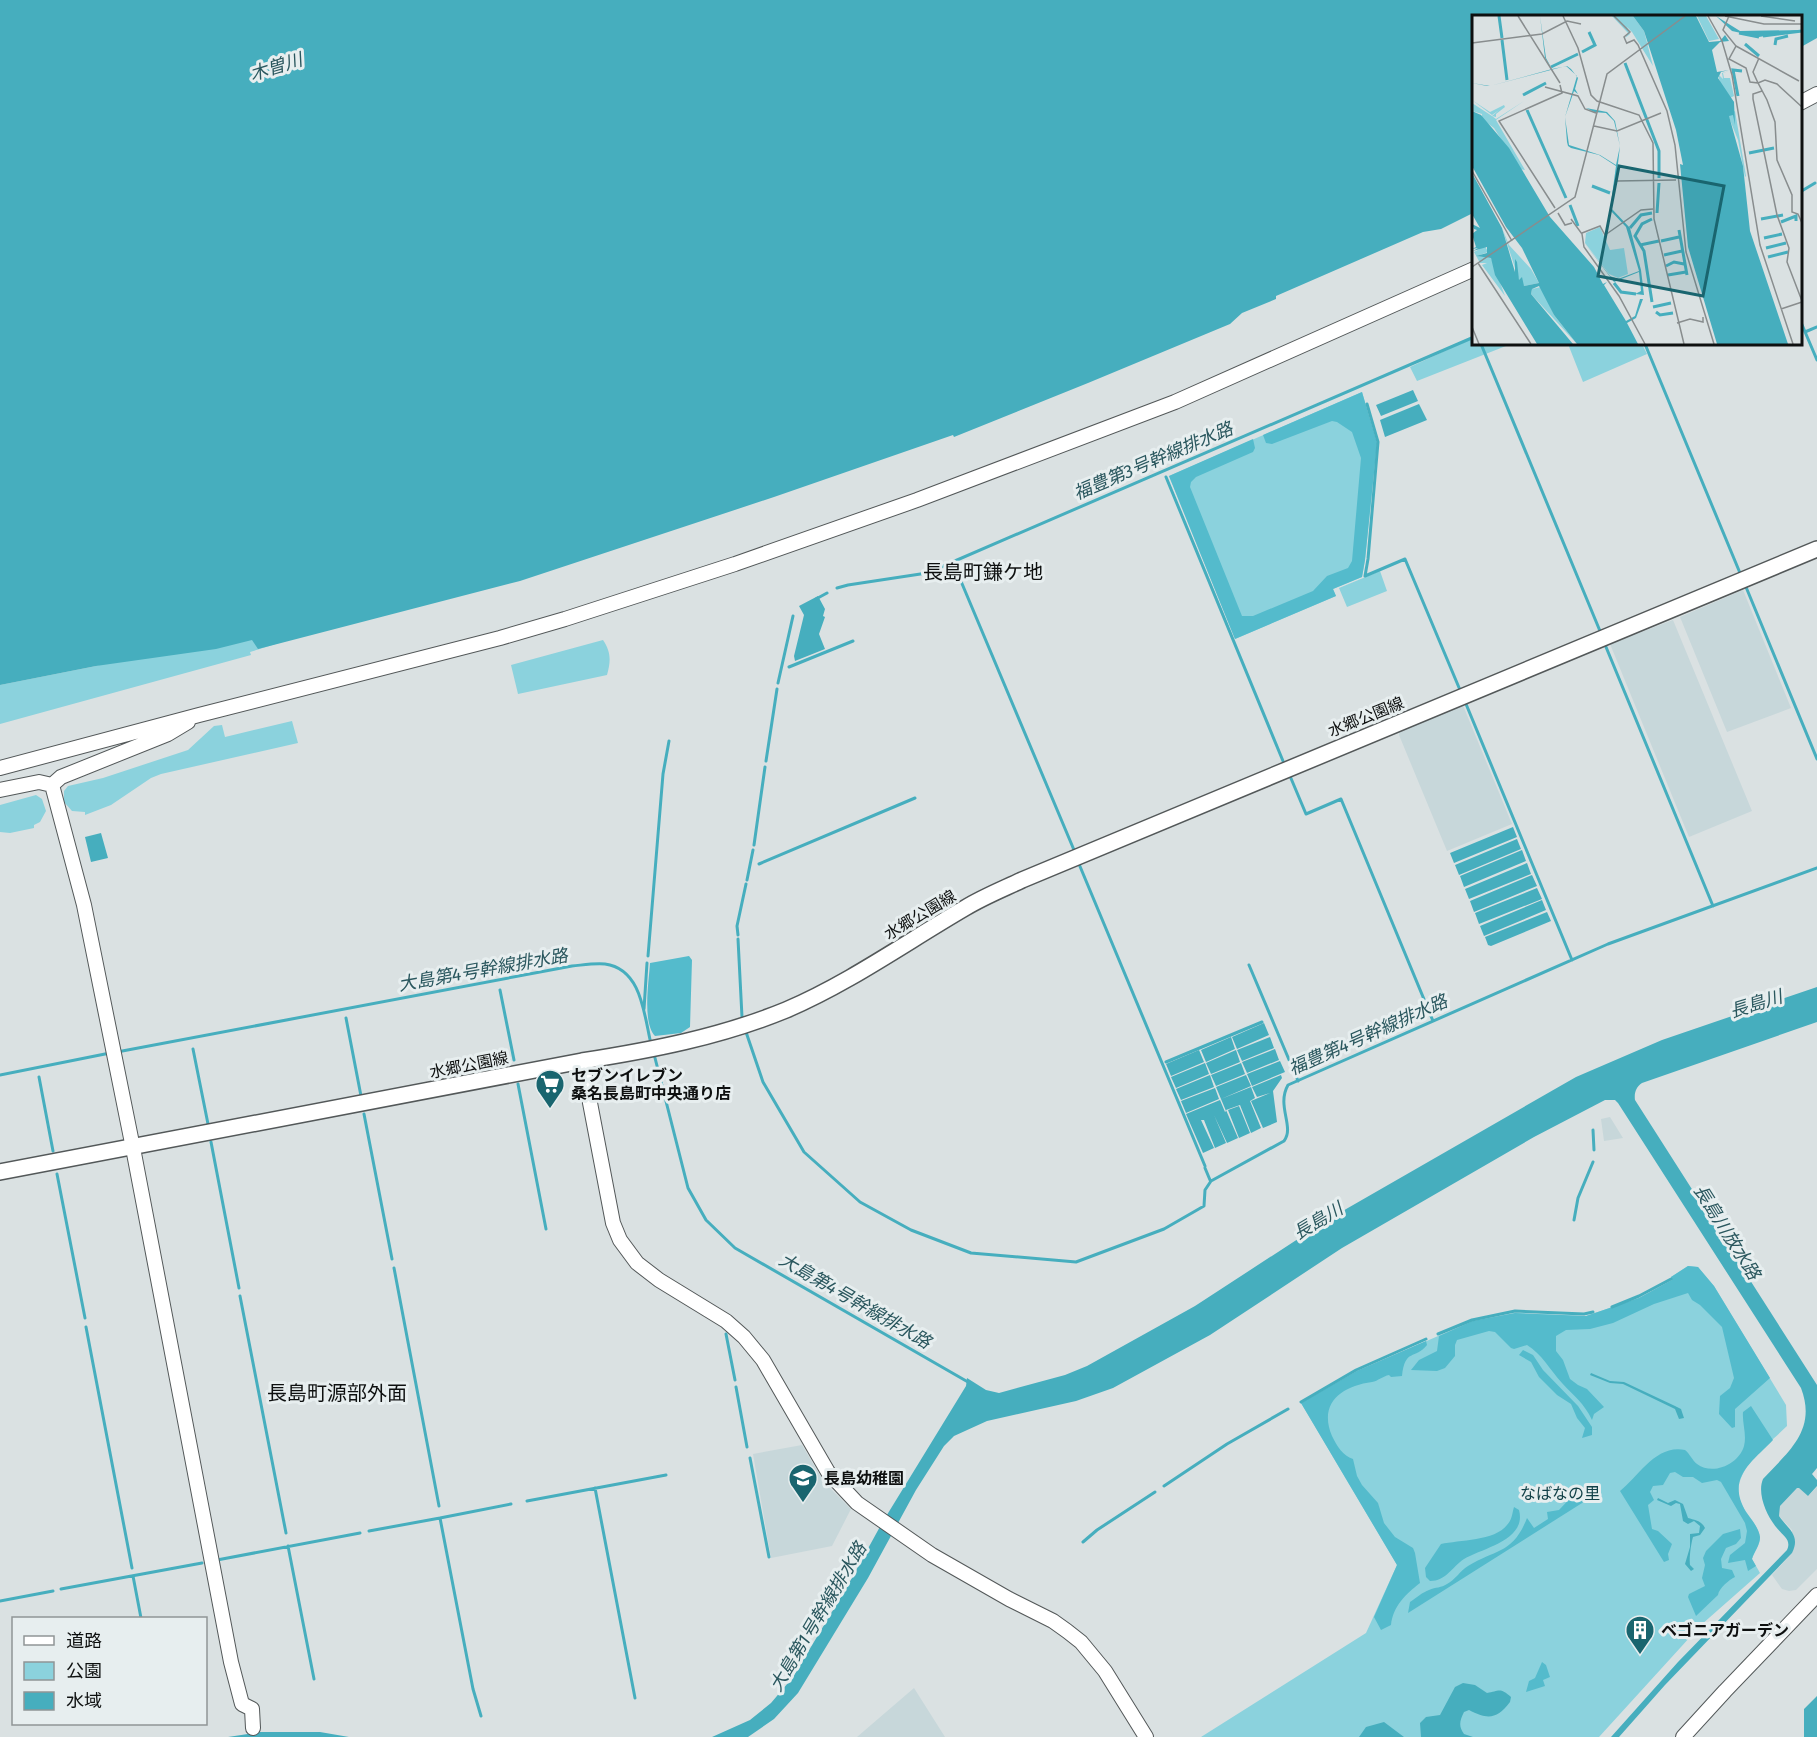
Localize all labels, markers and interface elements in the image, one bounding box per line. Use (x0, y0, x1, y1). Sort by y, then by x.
inset map (1472, 15, 1802, 345)
water label: 木曽川 (247, 48, 307, 85)
water label: 福豊第3号幹線排水路 (1070, 417, 1238, 505)
district label: 長島町鎌ケ地 (923, 560, 1043, 584)
street label: 水郷公園線 (1325, 693, 1407, 741)
street label: 水郷公園線 (881, 886, 959, 944)
water label: 大島第4号幹線排水路 (397, 944, 571, 996)
water label: 長島川 (1727, 985, 1787, 1022)
water label: 福豊第4号幹線排水路 (1285, 989, 1453, 1080)
street label: 水郷公園線 (428, 1048, 510, 1082)
place label: セブンイレブン 桑名長島町中央通り店 (571, 1066, 731, 1103)
supermarket icon: セブンイレブン 桑名長島町中央通り店 (534, 1068, 566, 1110)
water label: 長島川放水路 (1689, 1180, 1766, 1285)
water label: 長島川 (1289, 1197, 1349, 1244)
water label: 大島第4号幹線排水路 (775, 1249, 936, 1354)
district label: 長島町源部外面 (267, 1381, 407, 1405)
school or university icon: 長島幼稚園 (787, 1462, 819, 1504)
place label: 長島幼稚園 (824, 1469, 904, 1488)
park label: なばなの里 (1520, 1484, 1600, 1503)
water label: 大島第1号幹線排水路 (765, 1537, 872, 1695)
building icon: ベゴニアガーデン (1624, 1614, 1656, 1656)
legend (12, 1617, 207, 1725)
place label: ベゴニアガーデン (1661, 1621, 1789, 1640)
text: 道路 (66, 1630, 102, 1652)
text: 公園 (66, 1660, 102, 1682)
text: 水域 (66, 1690, 102, 1712)

